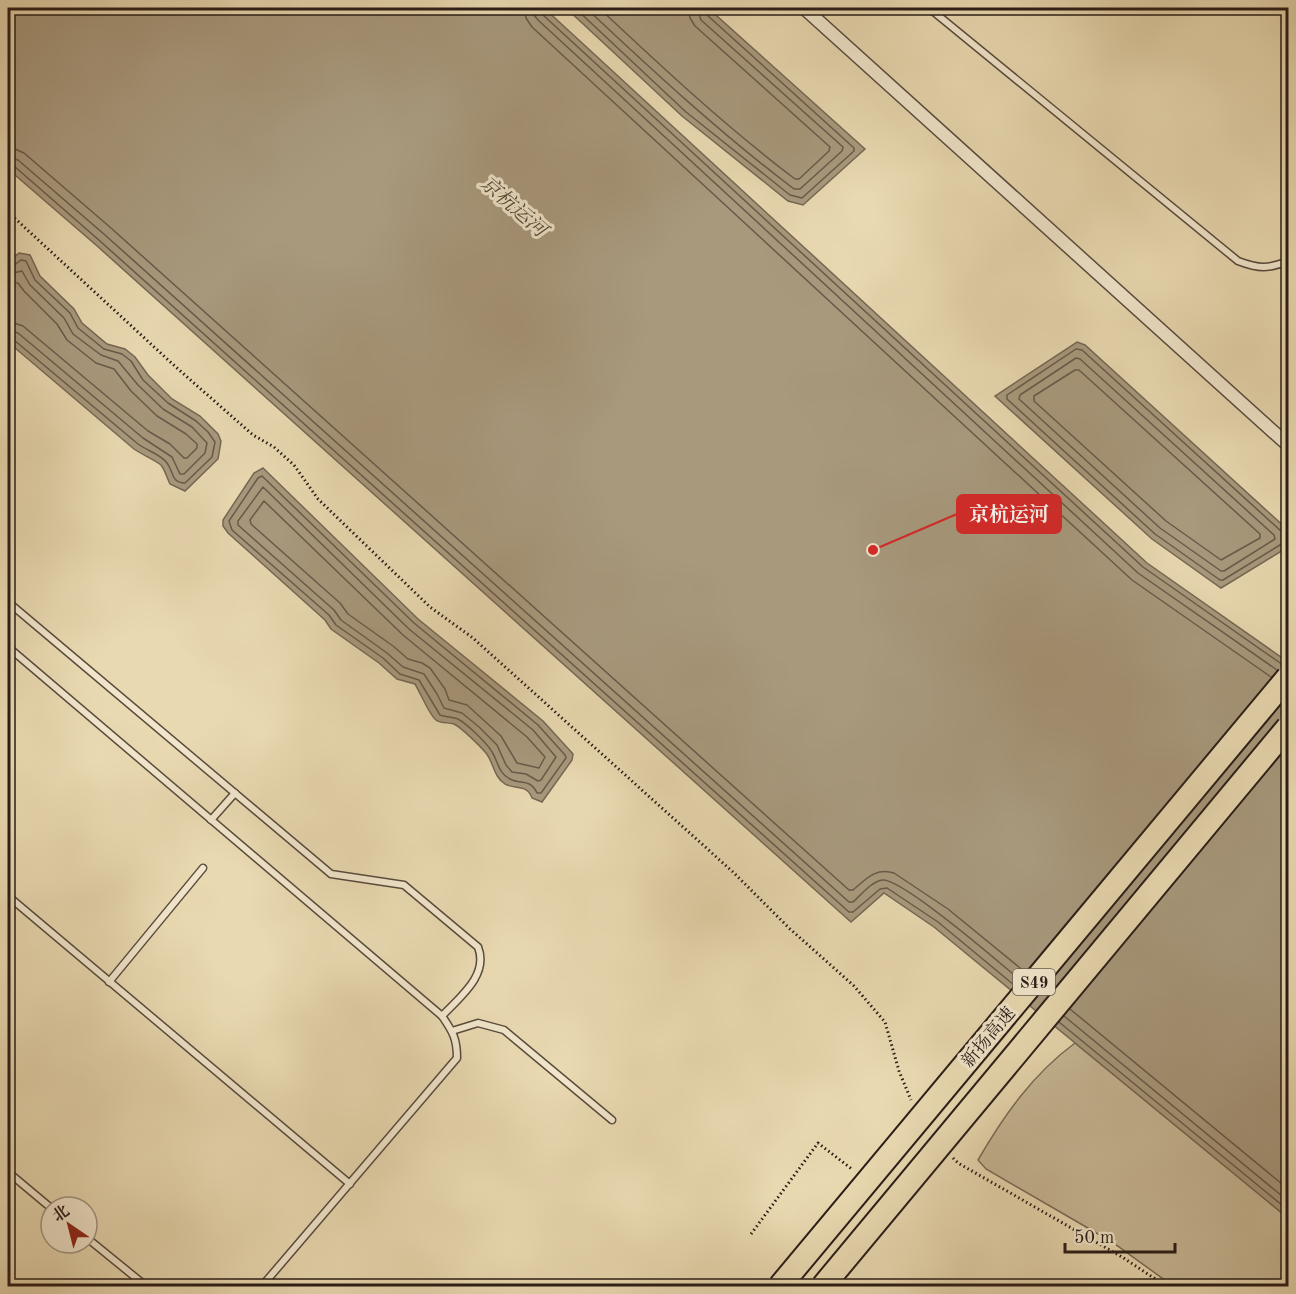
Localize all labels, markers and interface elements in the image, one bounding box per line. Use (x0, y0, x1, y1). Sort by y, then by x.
water label: 京杭运河 (476, 172, 553, 243)
callout: 京杭运河 (957, 495, 1061, 533)
text: 京杭运河 (969, 503, 1049, 526)
road number: S49 (1013, 969, 1055, 995)
street label: 新扬高速 (957, 1003, 1019, 1071)
north arrow (39, 1195, 99, 1255)
text: 北 (49, 1202, 73, 1225)
scale bar (1065, 1216, 1174, 1254)
text: 50 m (1074, 1229, 1114, 1247)

